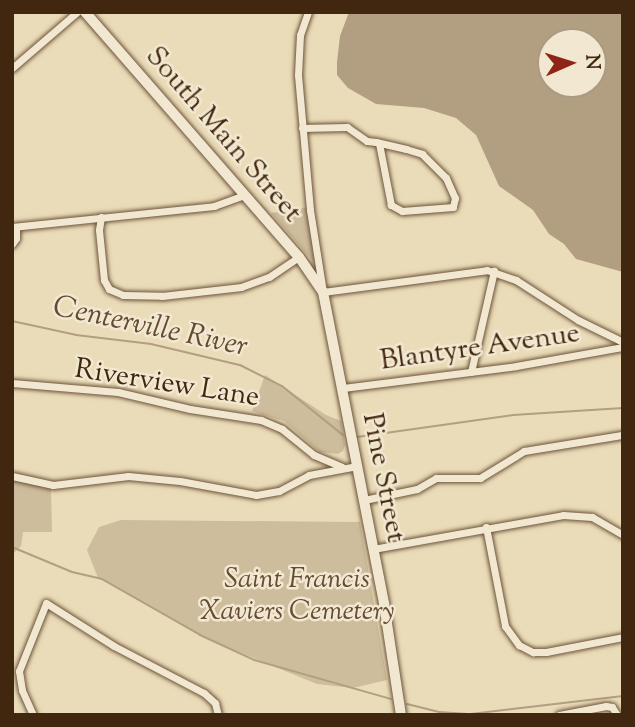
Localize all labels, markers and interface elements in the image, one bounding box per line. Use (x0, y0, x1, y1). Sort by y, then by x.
north arrow (537, 28, 607, 98)
street label: South Main Street (138, 40, 308, 230)
text: N (578, 54, 605, 70)
water label: Centerville River (49, 290, 251, 366)
street label: Blantyre Avenue (378, 317, 582, 379)
street label: Riverview Lane (72, 353, 262, 415)
street label: Pine Street (354, 411, 412, 545)
park label: Saint Francis Xaviers Cemetery (200, 563, 394, 629)

